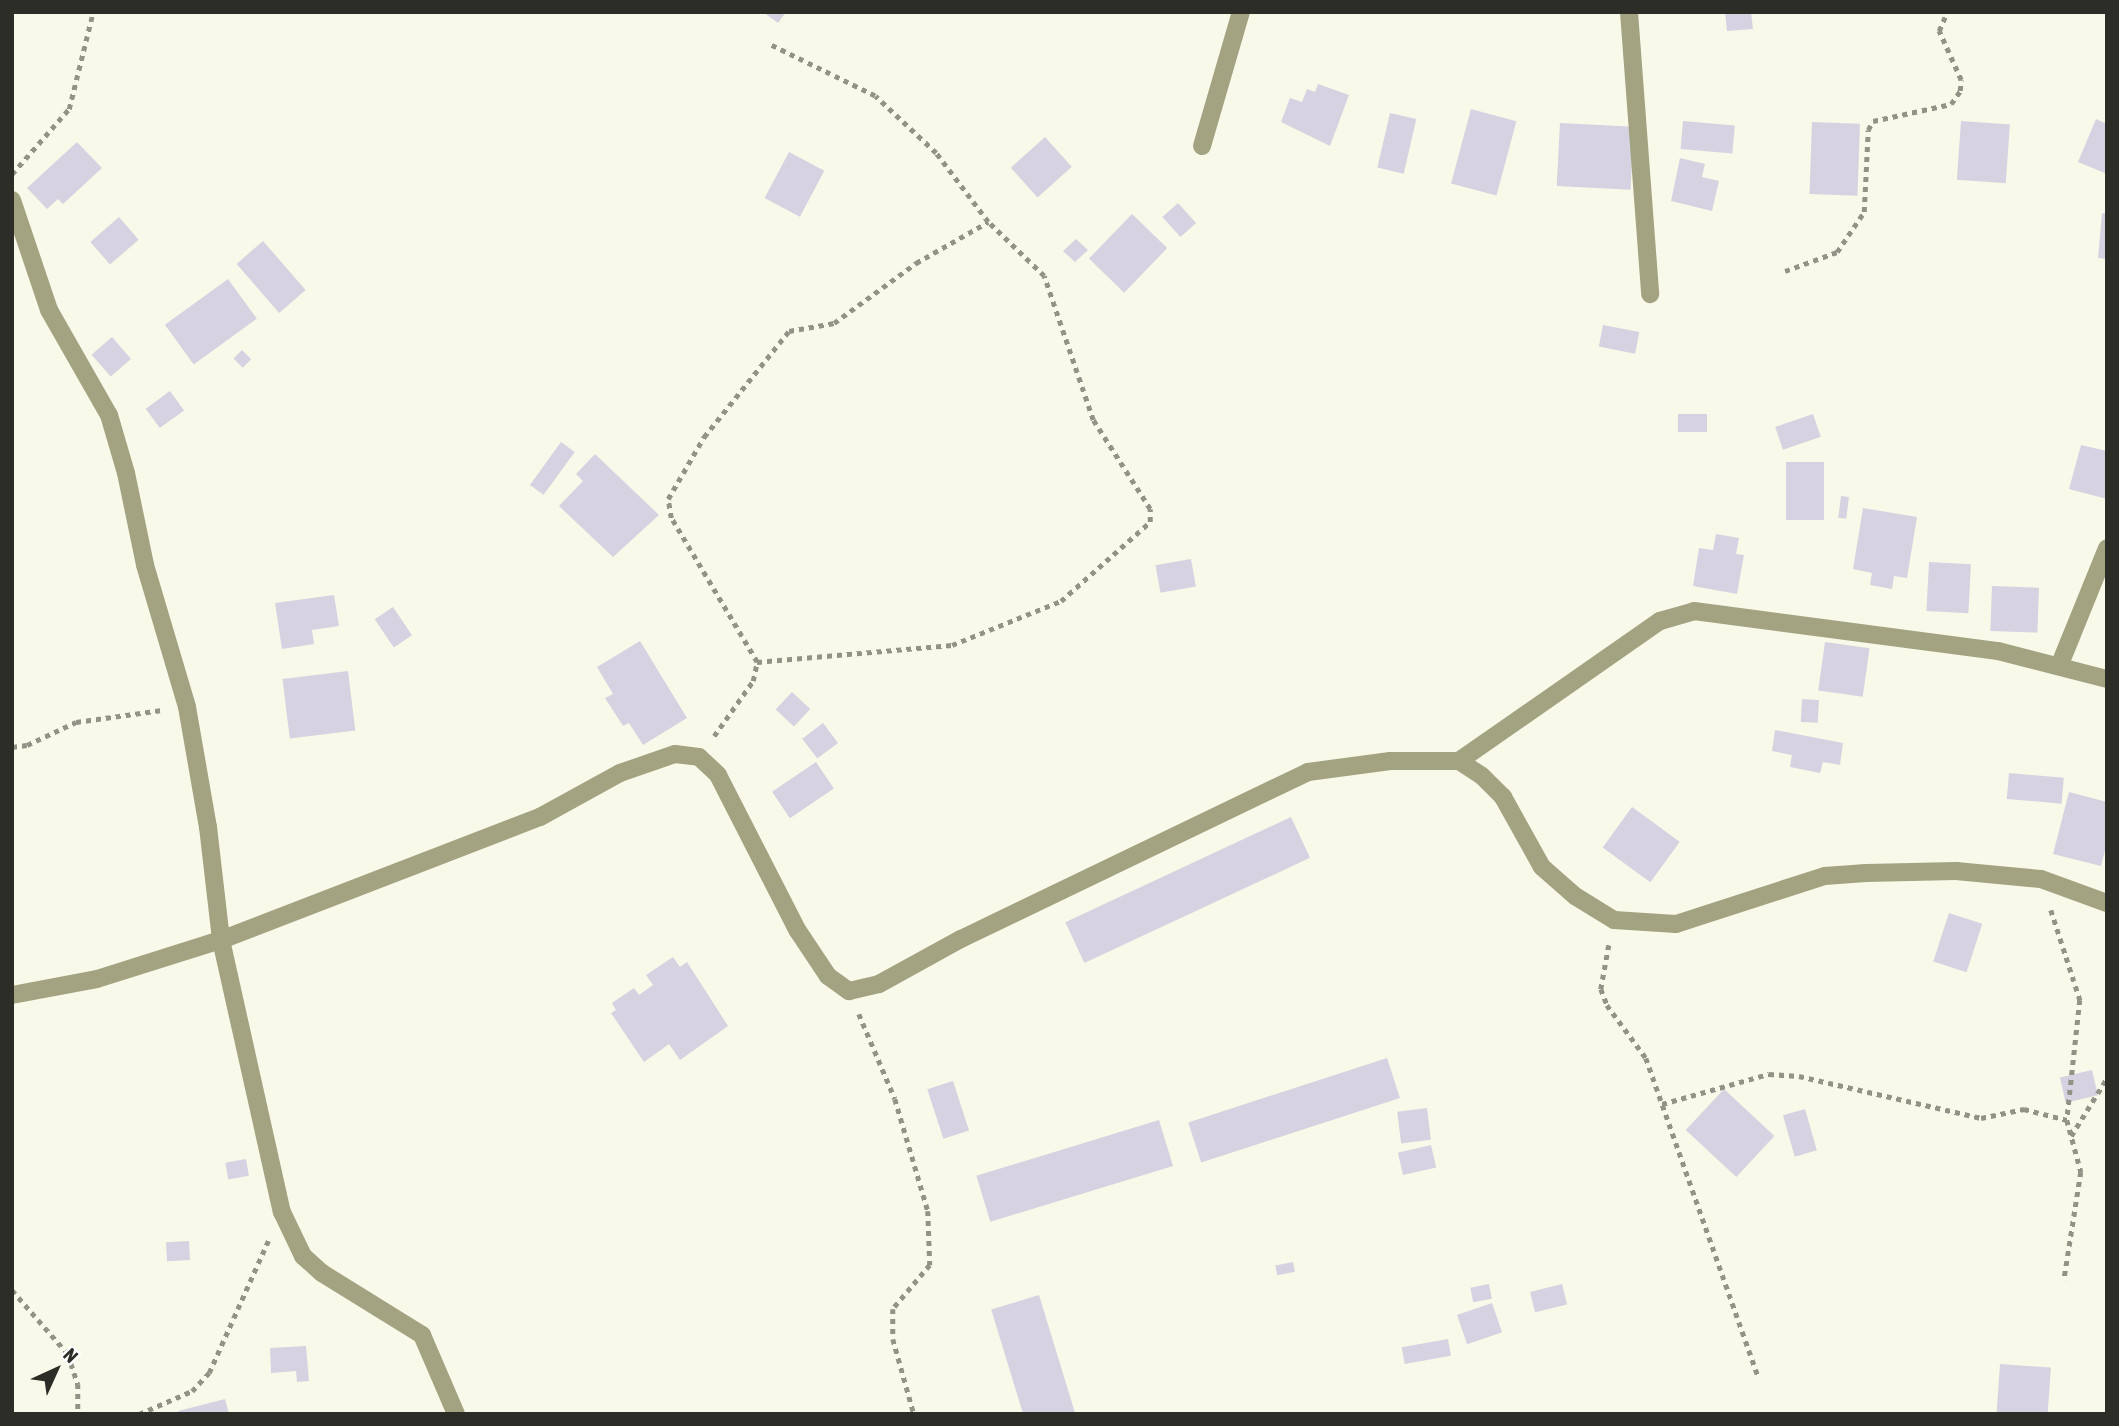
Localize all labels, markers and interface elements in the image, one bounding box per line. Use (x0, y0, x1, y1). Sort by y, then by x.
north arrow (21, 1335, 91, 1405)
text: N (59, 1343, 83, 1367)

